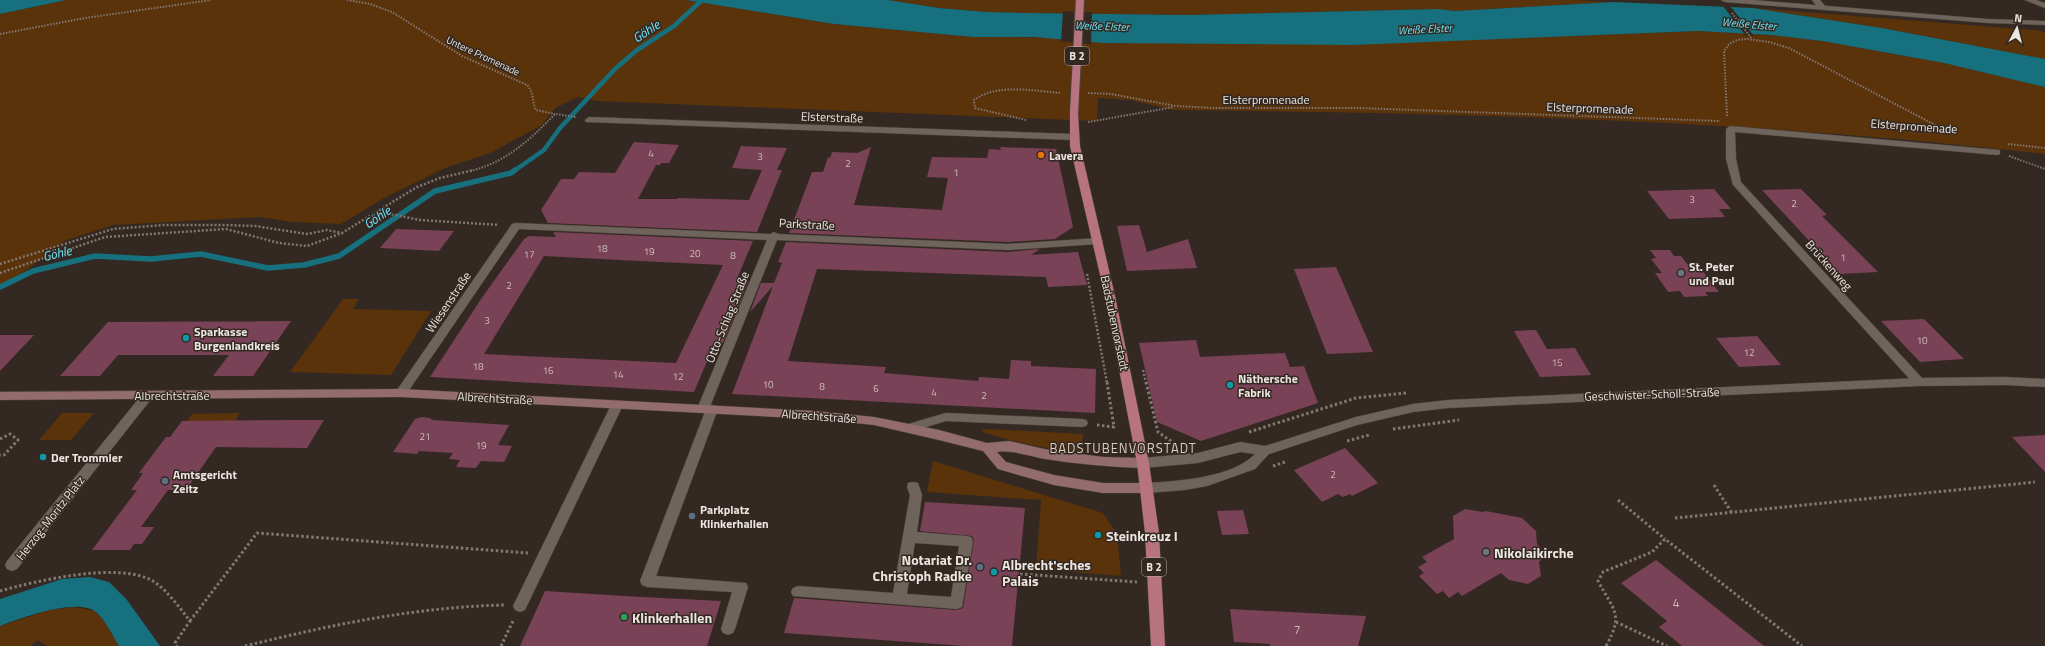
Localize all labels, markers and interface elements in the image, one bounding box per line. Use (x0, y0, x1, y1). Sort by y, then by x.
north arrow (1997, 8, 2037, 48)
text: N (2013, 10, 2023, 26)
water label: Göhle (628, 14, 664, 47)
water label: Weiße Elster (1721, 14, 1778, 34)
water label: Weiße Elster (1075, 17, 1131, 35)
water label: Weiße Elster (1397, 20, 1454, 38)
street label: Untere Promenade (444, 32, 522, 80)
road number: B 2 (1065, 47, 1089, 65)
street label: Elsterpromenade (1222, 90, 1310, 109)
street label: Elsterpromenade (1546, 97, 1634, 119)
street label: Elsterstraße (801, 106, 863, 128)
street label: Elsterpromenade (1870, 113, 1958, 139)
house number: 4 (648, 146, 654, 161)
place label: Lavera (1049, 146, 1083, 165)
house number: 3 (757, 149, 763, 164)
marker: Lavera (1036, 150, 1046, 160)
house number: 2 (845, 156, 851, 171)
house number: 1 (953, 165, 959, 180)
house number: 3 (1689, 192, 1695, 207)
house number: 2 (1791, 196, 1797, 211)
water label: Göhle (359, 200, 395, 233)
street label: Parkstraße (779, 213, 835, 235)
street label: Brückenweg (1801, 235, 1857, 295)
water label: Göhle (41, 240, 74, 266)
house number: 18 (596, 241, 608, 256)
house number: 19 (643, 244, 655, 259)
house number: 20 (689, 246, 701, 261)
house number: 17 (523, 247, 535, 262)
house number: 8 (730, 248, 736, 263)
house number: 1 (1840, 250, 1846, 265)
place label: St. Peter und Paul (1689, 257, 1735, 290)
street label: Wiesenstraße (420, 268, 476, 336)
street label: Otto-Schlag Straße (700, 268, 754, 366)
marker: St. Peter und Paul (1676, 268, 1686, 278)
street label: Badstubenvorstadt (1096, 273, 1135, 373)
house number: 2 (506, 278, 512, 293)
house number: 3 (484, 313, 490, 328)
place label: Sparkasse Burgenlandkreis (194, 322, 280, 355)
marker: Sparkasse Burgenlandkreis (181, 333, 191, 343)
house number: 10 (1916, 333, 1928, 348)
house number: 12 (1743, 345, 1755, 360)
house number: 15 (1551, 355, 1563, 370)
house number: 18 (472, 359, 484, 374)
house number: 16 (542, 363, 554, 378)
house number: 14 (612, 367, 624, 382)
house number: 12 (672, 369, 684, 384)
place label: Näthersche Fabrik (1238, 369, 1298, 402)
house number: 10 (762, 377, 774, 392)
house number: 8 (819, 379, 825, 394)
marker: Näthersche Fabrik (1225, 380, 1235, 390)
house number: 6 (873, 381, 879, 396)
street label: Geschwister-Scholl-Straße (1584, 382, 1720, 406)
house number: 4 (931, 385, 937, 400)
street label: Albrechtstraße (134, 386, 210, 405)
street label: Albrechtstraße (457, 387, 533, 409)
house number: 2 (981, 388, 987, 403)
street label: Albrechtstraße (781, 404, 857, 428)
house number: 21 (419, 429, 431, 444)
house number: 19 (475, 438, 487, 453)
district label: BADSTUBENVORSTADT (1049, 438, 1197, 458)
place label: Der Trommler (51, 448, 123, 467)
marker: Der Trommler (38, 452, 48, 462)
place label: Amtsgericht Zeitz (173, 465, 237, 498)
house number: 2 (1330, 467, 1336, 482)
street label: Herzog-Moritz Platz (11, 472, 89, 564)
marker: Amtsgericht Zeitz (160, 476, 170, 486)
place label: Parkplatz Klinkerhallen (700, 500, 769, 533)
marker: Parkplatz Klinkerhallen (687, 511, 697, 521)
place label: Steinkreuz I (1106, 525, 1178, 546)
marker: Steinkreuz I (1093, 530, 1103, 540)
place label: Nikolaikirche (1494, 542, 1574, 563)
marker: Nikolaikirche (1481, 547, 1491, 557)
place label: Notariat Dr. Christoph Radke (873, 549, 972, 586)
place label: Albrecht'sches Palais (1002, 554, 1091, 591)
road number: B 2 (1142, 558, 1166, 576)
marker: Notariat Dr. Christoph Radke (975, 562, 985, 572)
marker: Albrecht'sches Palais (989, 567, 999, 577)
house number: 4 (1673, 593, 1680, 612)
place label: Klinkerhallen (632, 607, 712, 628)
marker: Klinkerhallen (619, 612, 629, 622)
house number: 7 (1294, 620, 1300, 639)

